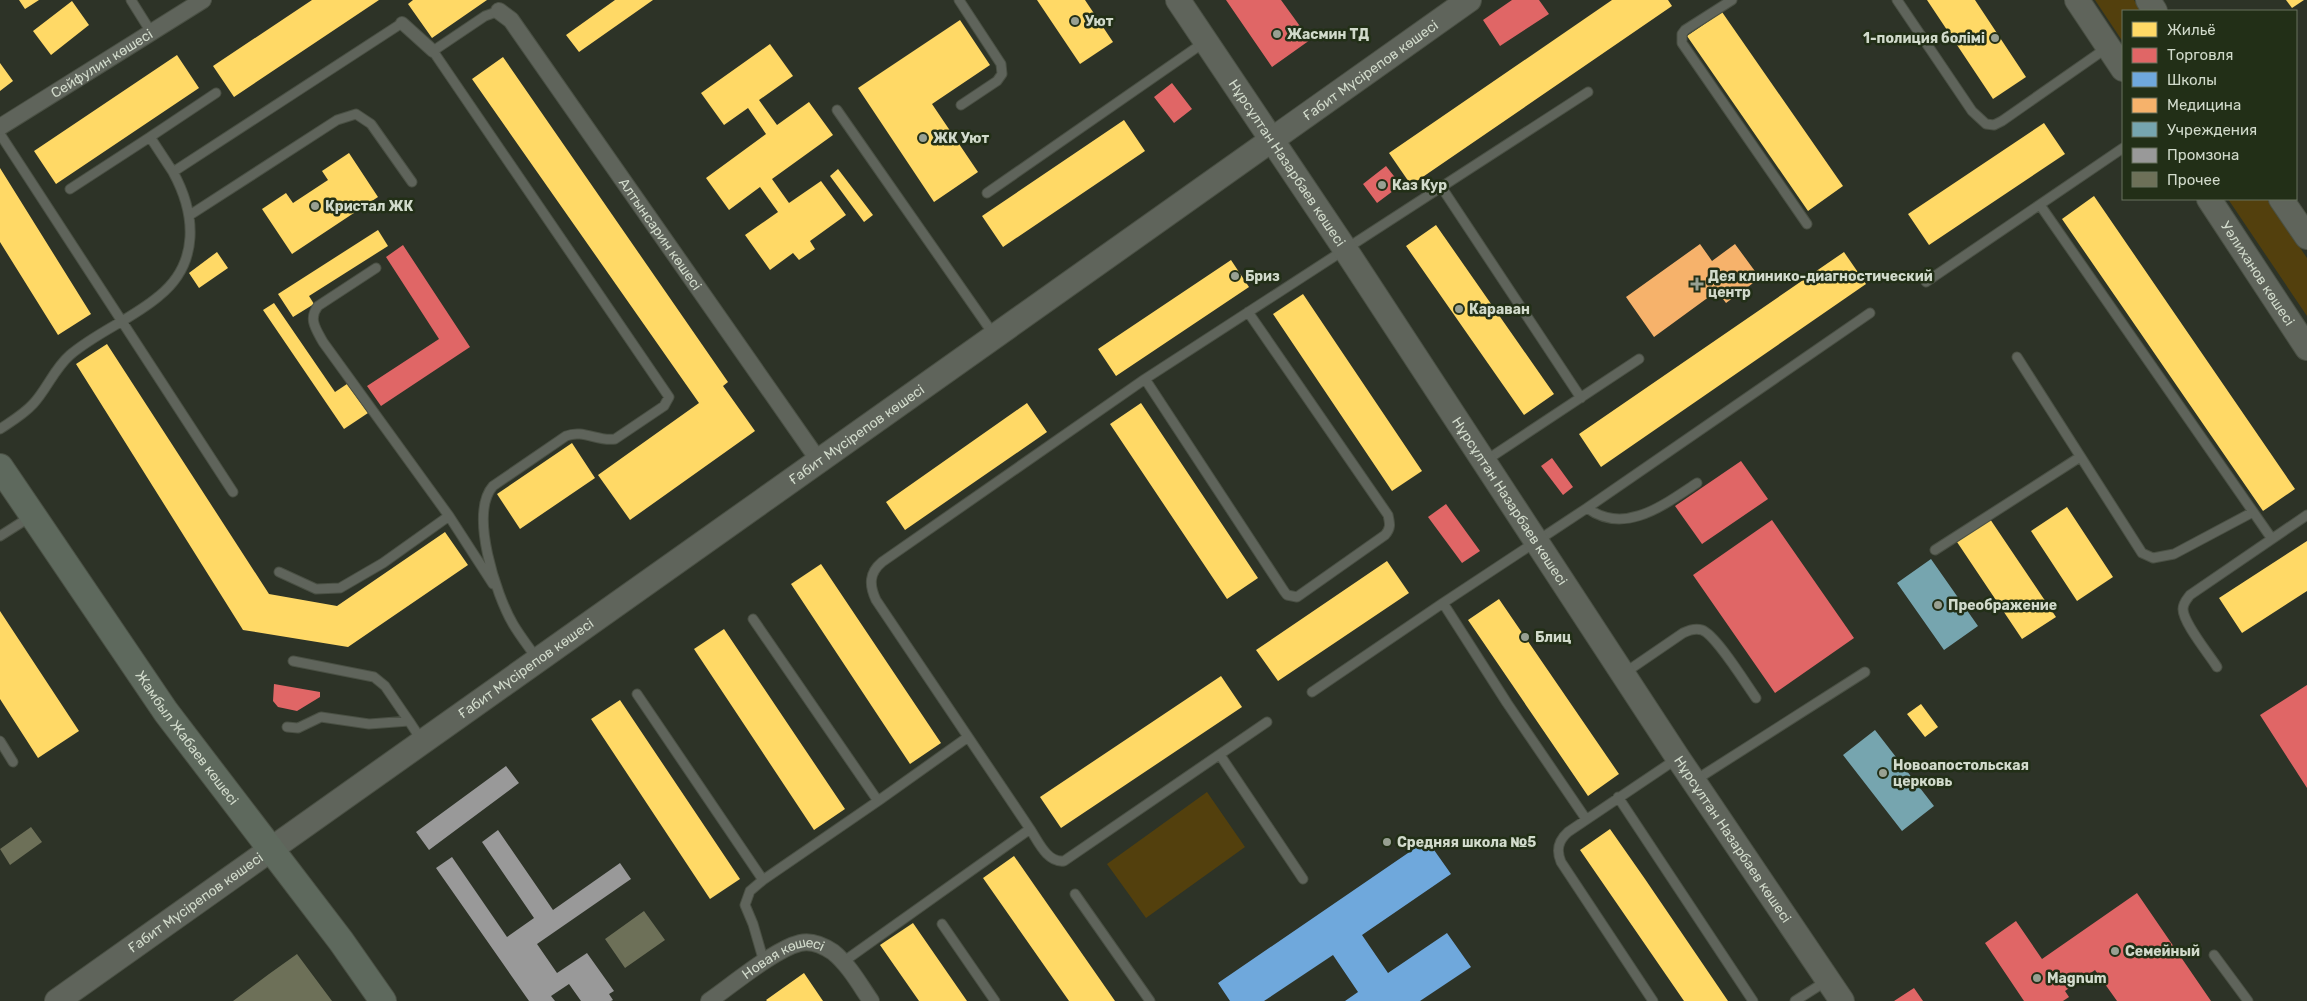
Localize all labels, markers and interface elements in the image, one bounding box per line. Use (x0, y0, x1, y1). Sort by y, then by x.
legend (2122, 10, 2297, 200)
place label: Уют (1085, 13, 1114, 30)
marker: Уют (1069, 15, 1081, 27)
street label: Ғабит Мүсірепов көшесі (1300, 16, 1441, 124)
text: Жильё (2167, 21, 2216, 39)
street label: Сейфулин көшесі (48, 25, 156, 102)
place label: Жасмин ТД (1287, 26, 1369, 43)
marker: Жасмин ТД (1271, 28, 1283, 40)
place label: 1-полиция болiмi (1863, 30, 1985, 47)
marker: 1-полиция болiмi (1989, 32, 2001, 44)
text: Торговля (2167, 46, 2233, 64)
text: Школы (2167, 71, 2217, 89)
street label: Нұрсұлтан Назарбаев көшесі (1225, 76, 1349, 250)
text: Медицина (2167, 96, 2241, 114)
text: Учреждения (2167, 121, 2257, 139)
place label: ЖК Уют (933, 130, 989, 147)
marker: ЖК Уют (917, 132, 929, 144)
text: Промзона (2167, 146, 2239, 164)
text: Прочее (2167, 171, 2220, 189)
street label: Алтынсарин көшесі (615, 175, 706, 293)
place label: Каз Кур (1392, 177, 1447, 194)
marker: Каз Кур (1376, 179, 1388, 191)
place label: Кристал ЖК (325, 198, 413, 215)
marker: Кристал ЖК (309, 200, 321, 212)
street label: Уәлиханов көшесі (2217, 218, 2298, 329)
place label: Бриз (1245, 268, 1280, 285)
place label: Дея клинико-диагностический центр (1708, 268, 1933, 301)
marker: Бриз (1229, 270, 1241, 282)
marker: Дея клинико-диагностический центр (1690, 277, 1704, 291)
place label: Караван (1469, 301, 1530, 318)
marker: Караван (1453, 303, 1465, 315)
street label: Ғабит Мүсірепов көшесі (786, 381, 927, 488)
street label: Нұрсұлтан Назарбаев көшесі (1449, 414, 1571, 588)
place label: Преображение (1948, 597, 2057, 614)
marker: Преображение (1932, 599, 1944, 611)
street label: Ғабит Мүсірепов көшесі (455, 615, 597, 722)
place label: Блиц (1535, 629, 1571, 646)
marker: Блиц (1519, 631, 1531, 643)
street label: Жамбыл Жабаев көшесі (132, 667, 242, 808)
street label: Нұрсұлтан Назарбаев көшесі (1670, 753, 1795, 926)
place label: Новоапостольская церковь (1893, 757, 2029, 790)
marker: Новоапостольская церковь (1877, 767, 1889, 779)
place label: Средняя школа №5 (1397, 834, 1536, 851)
marker: Средняя школа №5 (1381, 836, 1393, 848)
street label: Ғабит Мүсірепов көшесі (125, 849, 266, 956)
street label: Новая көшесі (738, 933, 828, 983)
place label: Семейный (2125, 943, 2200, 960)
marker: Семейный (2109, 945, 2121, 957)
place label: Magnum (2047, 970, 2107, 987)
marker: Magnum (2031, 972, 2043, 984)

